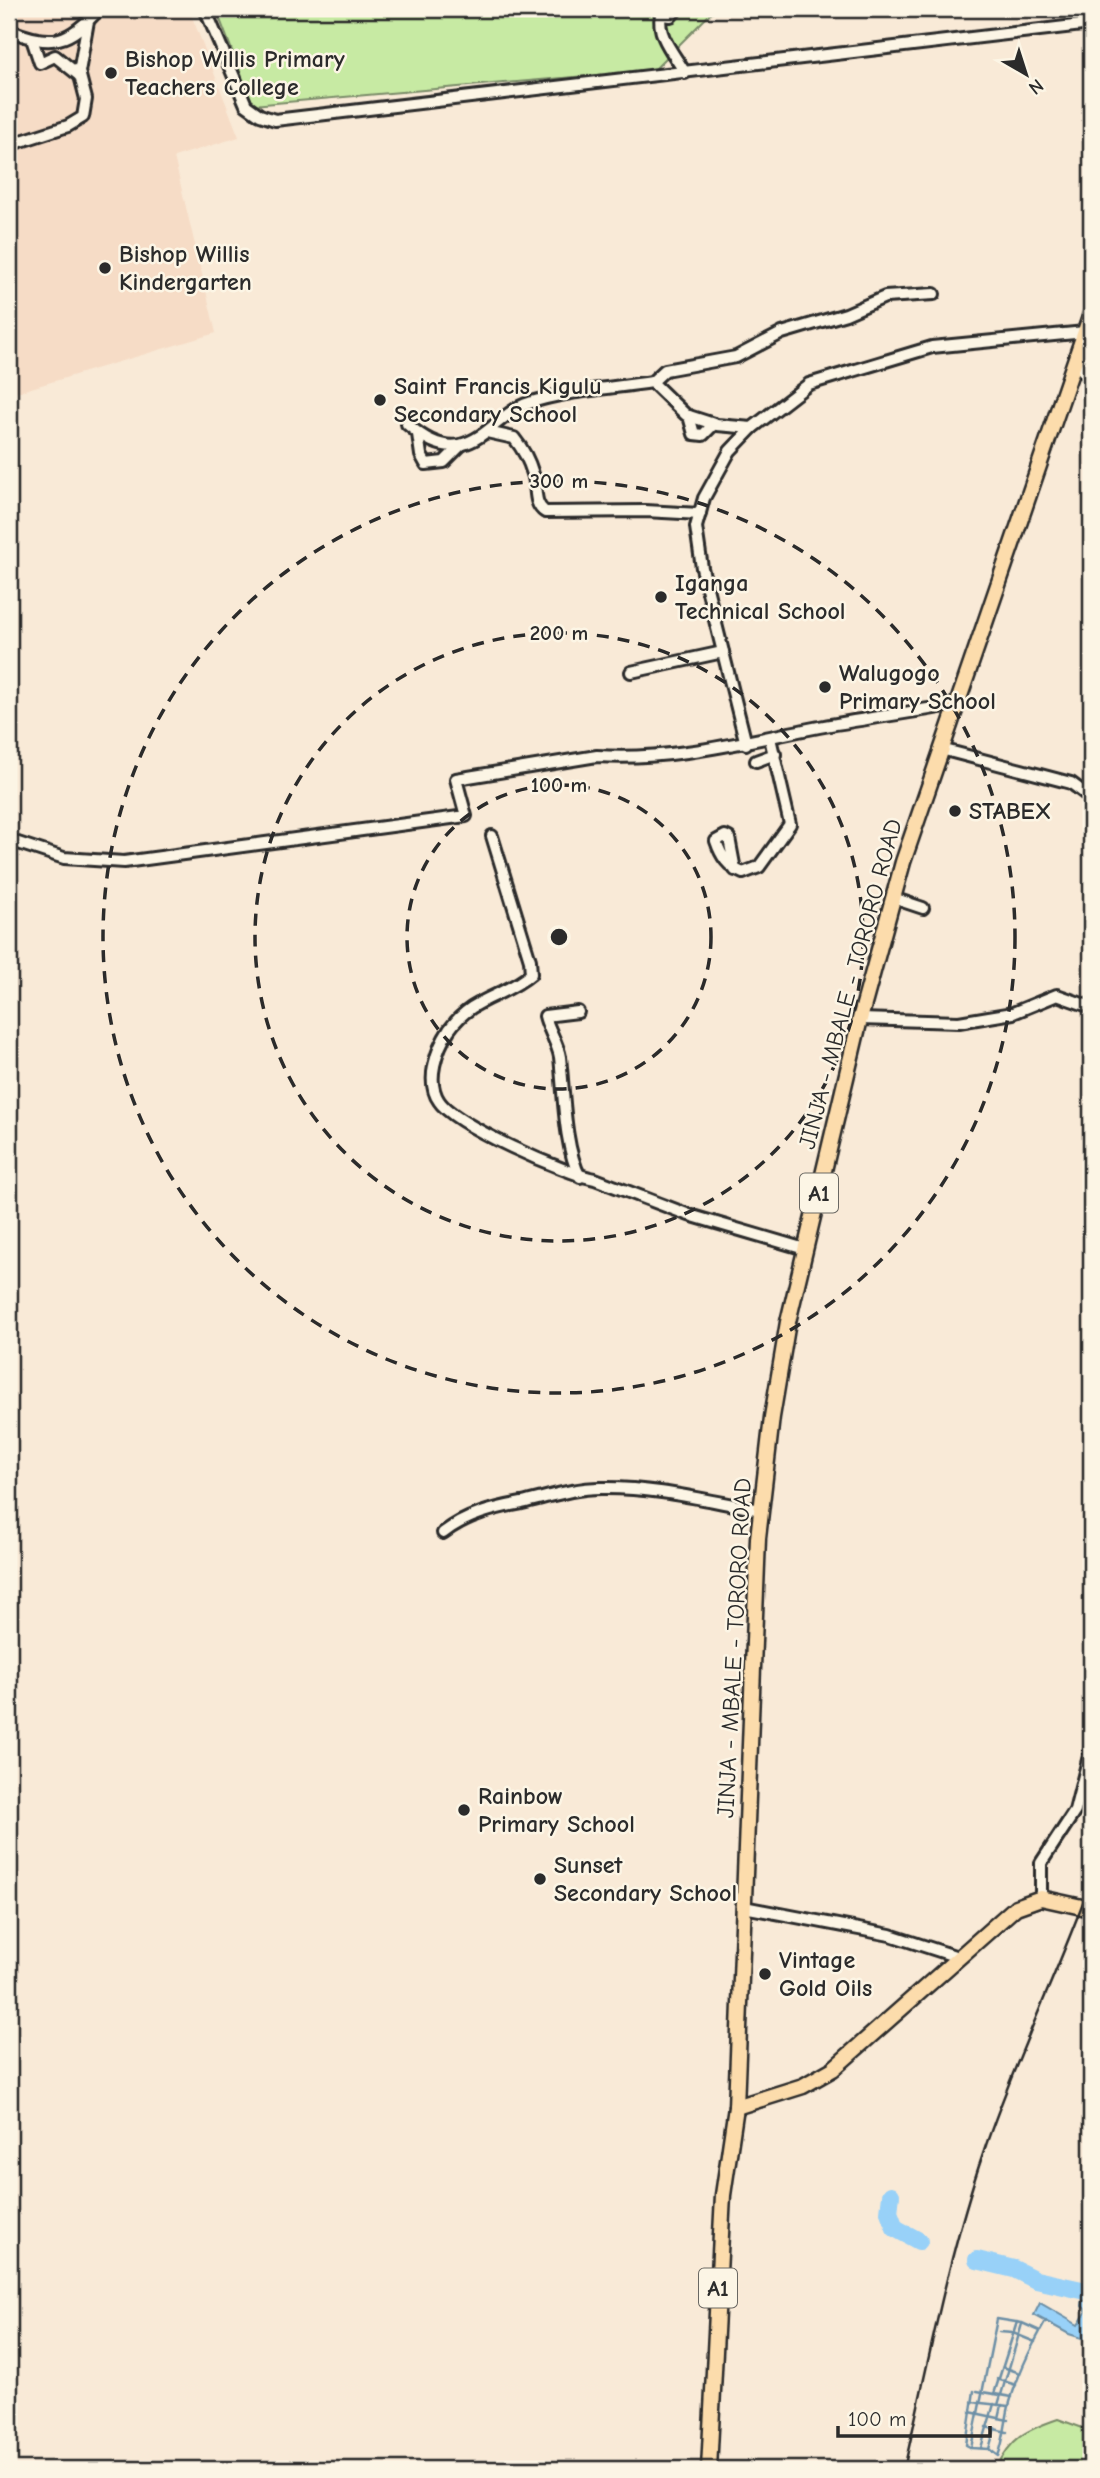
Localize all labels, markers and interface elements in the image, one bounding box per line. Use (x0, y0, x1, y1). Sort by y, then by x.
north arrow (992, 38, 1062, 108)
place label: Bishop Willis Primary Teachers College (125, 45, 345, 101)
marker: Bishop Willis Primary Teachers College (103, 65, 119, 81)
text: N (1024, 74, 1048, 99)
place label: Bishop Willis Kindergarten (119, 240, 252, 296)
marker: Bishop Willis Kindergarten (97, 260, 113, 276)
place label: Saint Francis Kigulu Secondary School (394, 372, 602, 428)
marker: Saint Francis Kigulu Secondary School (372, 392, 388, 408)
text: 300 m (530, 469, 588, 493)
place label: Iganga Technical School (675, 569, 845, 625)
marker: Iganga Technical School (653, 589, 669, 605)
text: 200 m (530, 621, 588, 645)
place label: Walugogo Primary School (839, 659, 996, 715)
marker: Walugogo Primary School (817, 679, 833, 695)
text: 100 m (531, 773, 587, 797)
place label: STABEX (969, 797, 1052, 825)
marker: STABEX (947, 803, 963, 819)
street label: JINJA - MBALE - TORORO ROAD (792, 816, 908, 1152)
centre of rings (547, 925, 571, 949)
road number: A1 (800, 1174, 838, 1212)
street label: JINJA - MBALE - TORORO ROAD (711, 1477, 757, 1819)
place label: Rainbow Primary School (478, 1782, 635, 1838)
marker: Rainbow Primary School (456, 1802, 472, 1818)
place label: Sunset Secondary School (554, 1851, 737, 1907)
marker: Sunset Secondary School (532, 1871, 548, 1887)
place label: Vintage Gold Oils (779, 1946, 872, 2002)
marker: Vintage Gold Oils (757, 1966, 773, 1982)
road number: A1 (699, 2268, 737, 2308)
scale bar (838, 2394, 990, 2438)
text: 100 m (848, 2407, 906, 2431)

